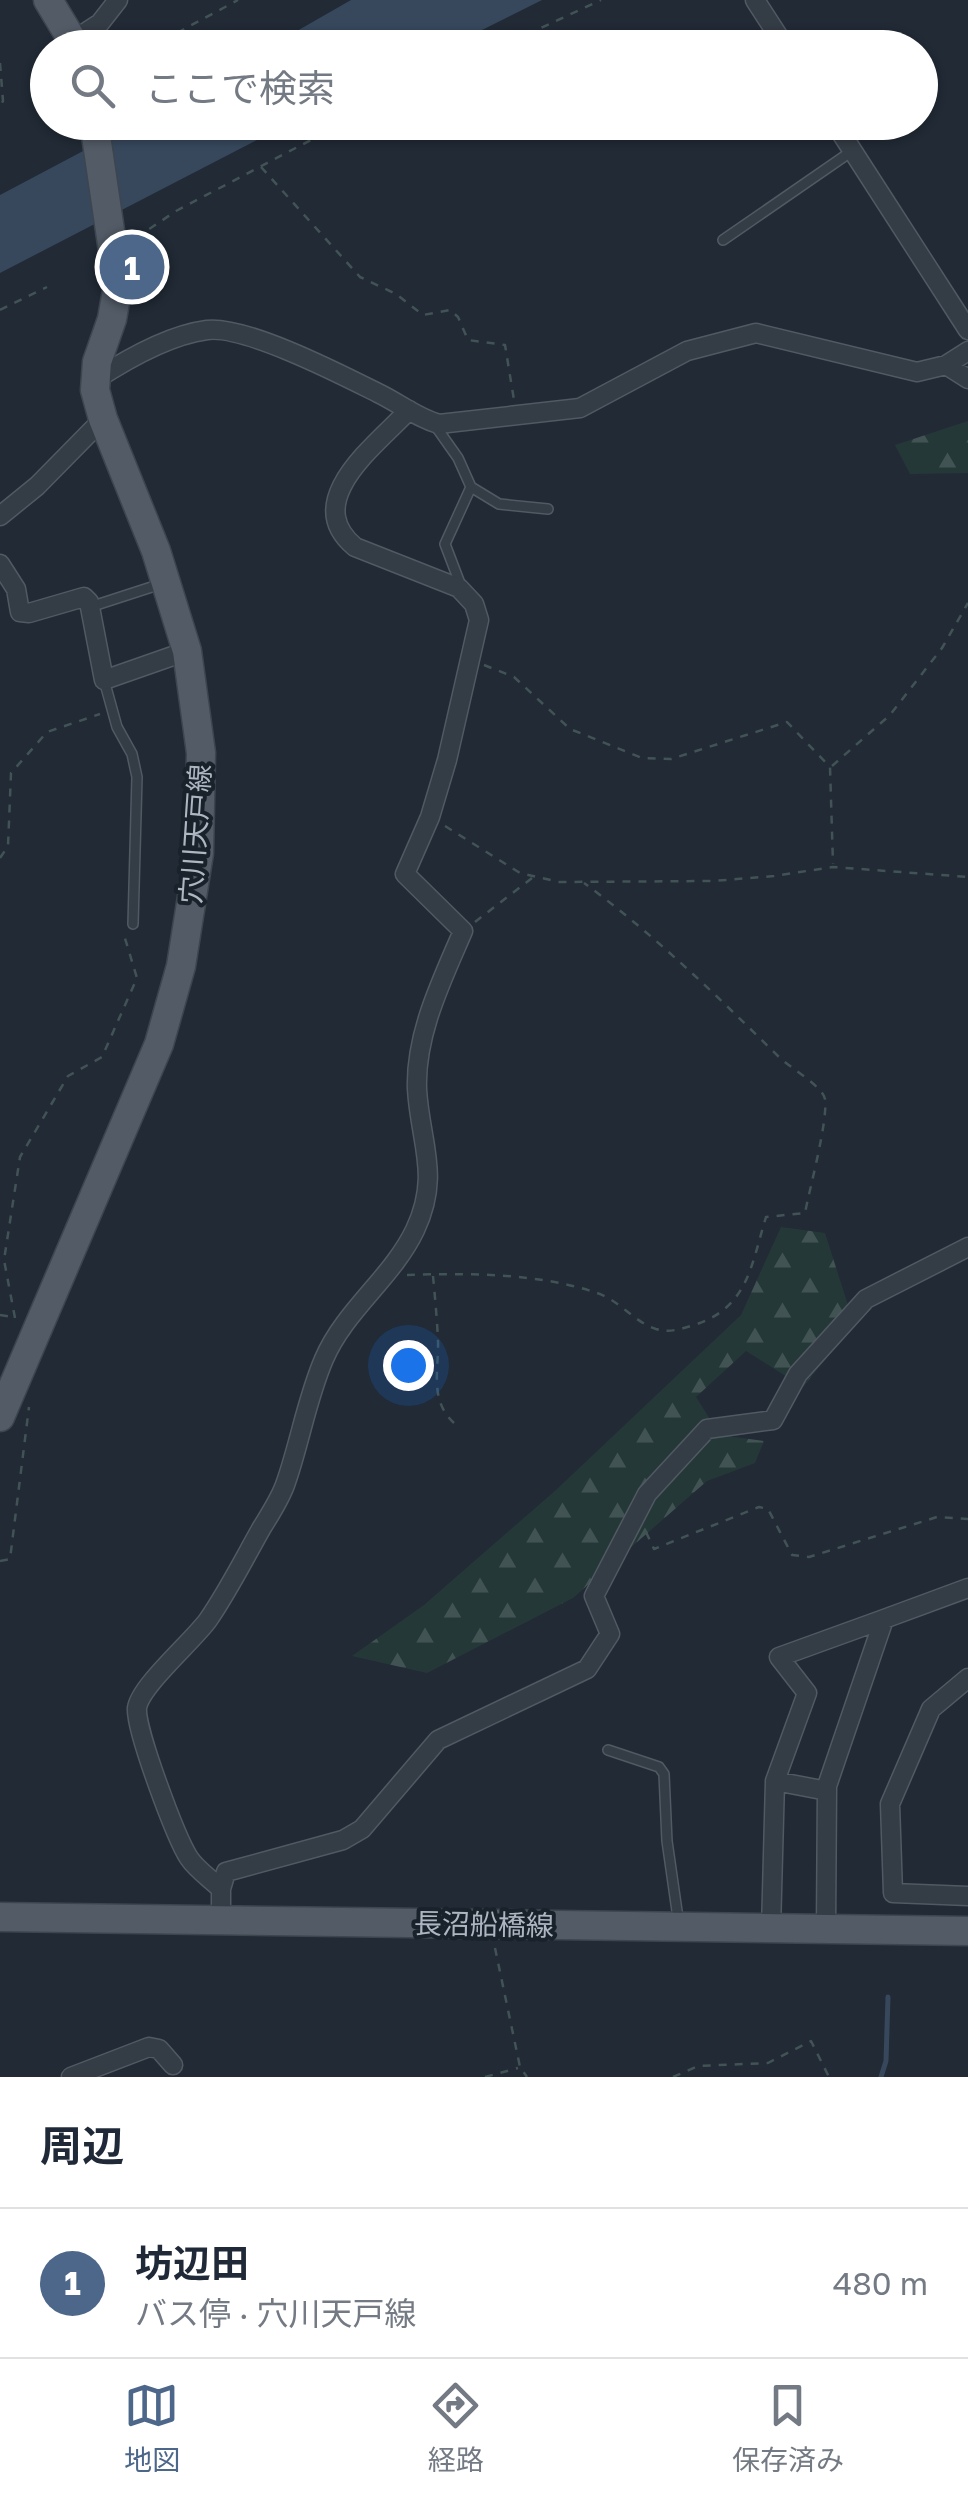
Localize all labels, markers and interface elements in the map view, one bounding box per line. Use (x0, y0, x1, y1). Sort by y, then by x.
search box (30, 30, 938, 140)
icon: search (65, 58, 120, 113)
text: ここで検索 (145, 65, 335, 110)
pin: 1 (100, 230, 164, 304)
street label: 穴川天戸線 (174, 763, 216, 905)
your location (383, 1340, 434, 1391)
street label: 長沼船橋線 (414, 1906, 554, 1942)
text: 周辺 (40, 2120, 124, 2170)
text: 坊辺田 (135, 2240, 249, 2285)
text: 1 (64, 2264, 81, 2302)
text: 480 m (833, 2264, 928, 2302)
text: バス停 · 穴川天戸線 (135, 2294, 417, 2332)
tab: 地図 (124, 2378, 180, 2478)
tab: 経路 (428, 2378, 484, 2478)
tab: 保存済み (732, 2378, 844, 2478)

